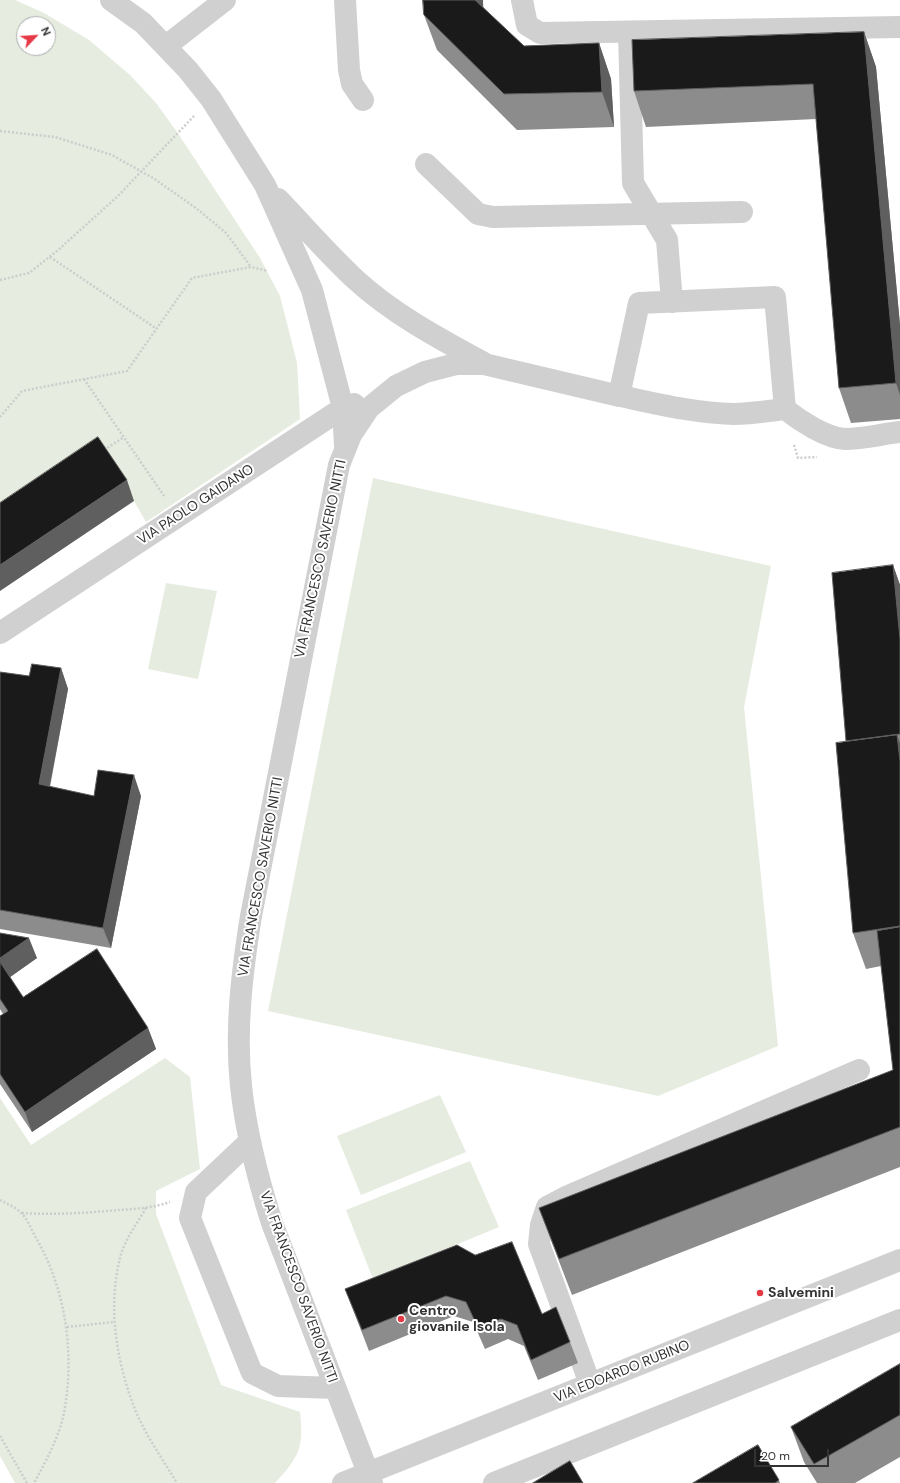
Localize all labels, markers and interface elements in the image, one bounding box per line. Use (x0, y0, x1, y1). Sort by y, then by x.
north arrow (16, 16, 56, 56)
text: N (38, 25, 54, 38)
street label: VIA FRANCESCO SAVERIO NITTI (292, 458, 350, 660)
street label: VIA PAOLO GAIDANO (135, 461, 257, 549)
street label: VIA FRANCESCO SAVERIO NITTI (235, 776, 287, 978)
street label: VIA FRANCESCO SAVERIO NITTI (255, 1189, 341, 1385)
place label: Salvemini (768, 1285, 834, 1301)
marker: Salvemini (755, 1288, 765, 1298)
place label: Centro giovanile Isola (409, 1303, 505, 1336)
marker: Centro giovanile Isola (396, 1314, 406, 1324)
street label: VIA EDOARDO RUBINO (552, 1337, 692, 1407)
scale bar (756, 1441, 831, 1467)
text: 20 m (761, 1448, 790, 1464)

